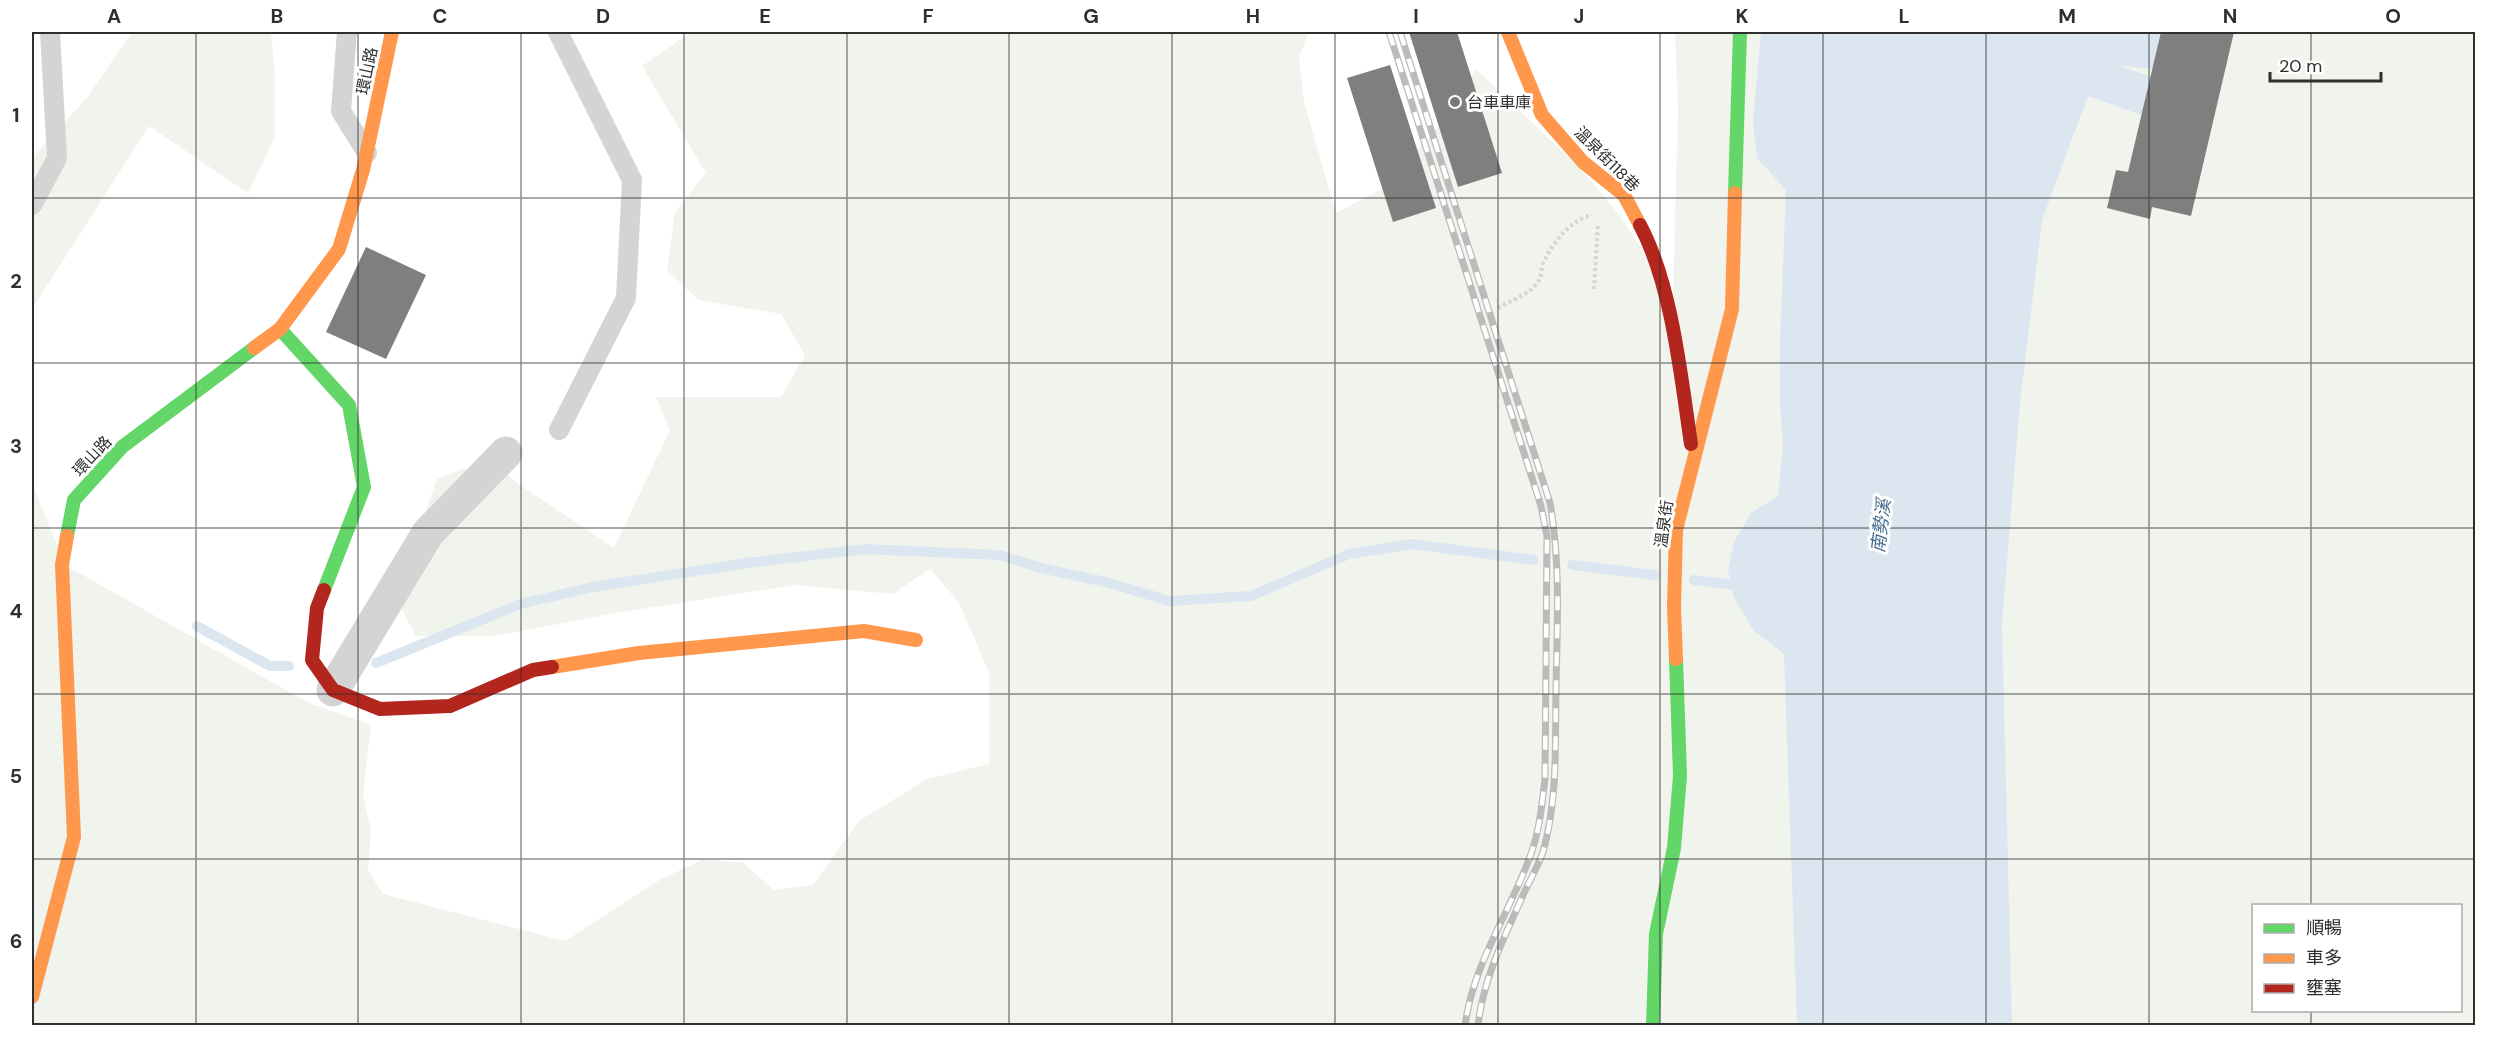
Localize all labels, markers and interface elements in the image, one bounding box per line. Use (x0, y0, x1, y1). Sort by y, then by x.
text: A (107, 3, 121, 29)
text: B (271, 3, 283, 29)
text: C (433, 3, 447, 29)
text: D (596, 3, 610, 29)
text: E (759, 3, 771, 29)
text: F (922, 3, 934, 29)
text: G (1083, 3, 1099, 29)
text: H (1246, 3, 1260, 29)
text: I (1413, 3, 1419, 29)
text: J (1574, 3, 1584, 29)
text: K (1735, 3, 1749, 29)
text: L (1898, 3, 1910, 29)
text: M (2058, 3, 2076, 29)
text: N (2223, 3, 2237, 29)
text: O (2385, 3, 2401, 29)
street label: 環山路 (352, 45, 382, 97)
scale bar (2270, 45, 2381, 83)
text: 20 m (2279, 54, 2322, 78)
place label: 台車車庫 (1467, 92, 1531, 113)
marker: 台車車庫 (1448, 95, 1462, 109)
text: 1 (12, 102, 20, 128)
street label: 溫泉街118巷 (1570, 122, 1644, 196)
text: 2 (10, 268, 22, 294)
street label: 環山路 (68, 431, 116, 481)
text: 3 (10, 433, 22, 459)
water label: 南勢溪 (1866, 495, 1897, 554)
street label: 溫泉街 (1650, 499, 1678, 549)
text: 4 (10, 598, 23, 624)
text: 5 (10, 763, 22, 789)
legend (2252, 904, 2462, 1012)
text: 順暢 (2306, 916, 2342, 940)
text: 6 (10, 928, 22, 954)
text: 車多 (2306, 946, 2342, 970)
text: 壅塞 (2306, 976, 2342, 1000)

